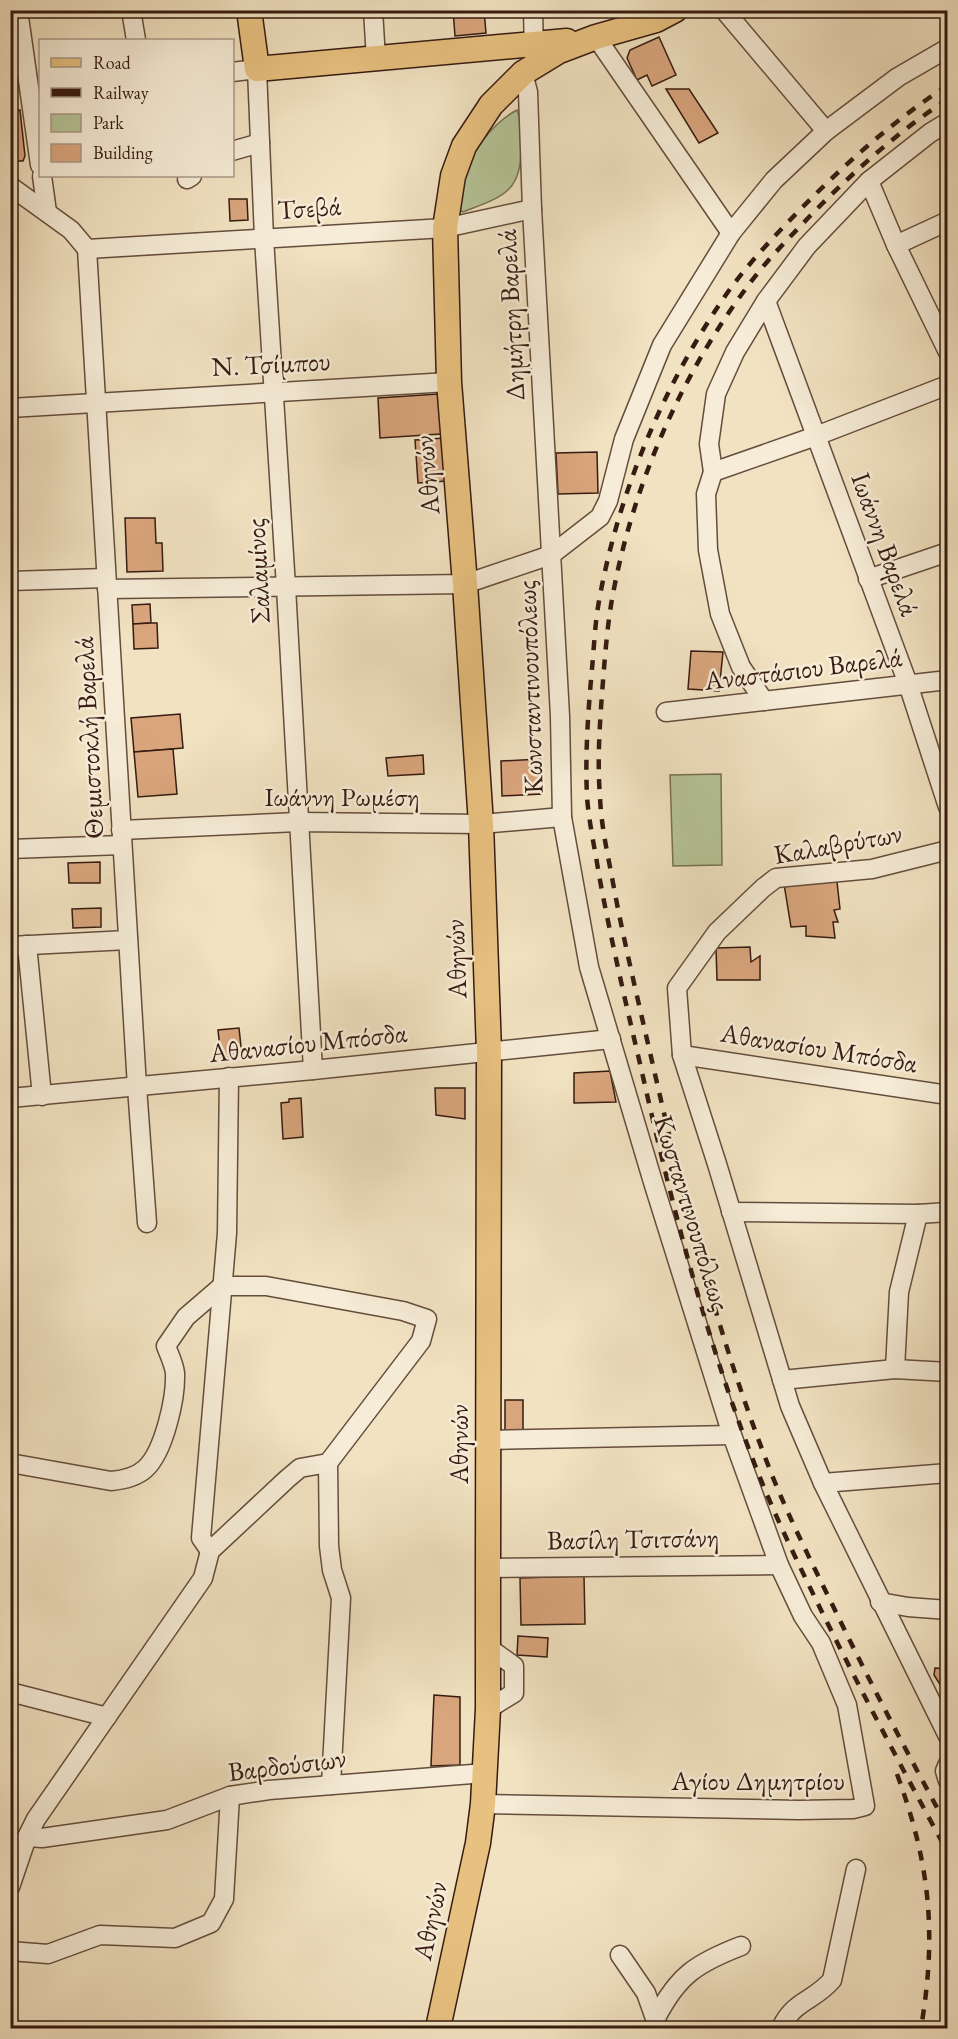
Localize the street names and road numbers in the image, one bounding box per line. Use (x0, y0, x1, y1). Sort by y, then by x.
street label: Τσεβά (276, 188, 343, 227)
street label: Δημήτρη Βαρελά (488, 228, 532, 402)
street label: N. Τσίμπου (211, 343, 331, 384)
street label: Αθηνών (406, 434, 447, 517)
street label: Ιωάννη Βαρελά (843, 468, 928, 621)
street label: Σαλαμίνος (237, 518, 278, 625)
street label: Κωνσταντινουπόλεως (508, 580, 551, 794)
street label: Θεμιστοκλή Βαρελά (66, 635, 111, 840)
street label: Αναστάσιου Βαρελά (701, 639, 904, 698)
street label: Ιωάννη Ρωμέση (264, 779, 420, 814)
street label: Καλαβρύτων (771, 815, 905, 872)
street label: Αθηνών (437, 919, 474, 1000)
street label: Αθανασίου Μπόσδα (206, 1015, 409, 1070)
street label: Αθανασίου Μπόσδα (717, 1015, 921, 1080)
street label: Κωσταντινουπόλεως (646, 1111, 739, 1315)
street label: Αθηνών (441, 1404, 476, 1485)
street label: Βασίλη Τσιτσάνη (546, 1519, 719, 1558)
street label: Βαρδούσιων (226, 1740, 348, 1789)
street label: Αγίου Δημητρίου (670, 1763, 845, 1798)
street label: Αθηνών (404, 1878, 455, 1965)

